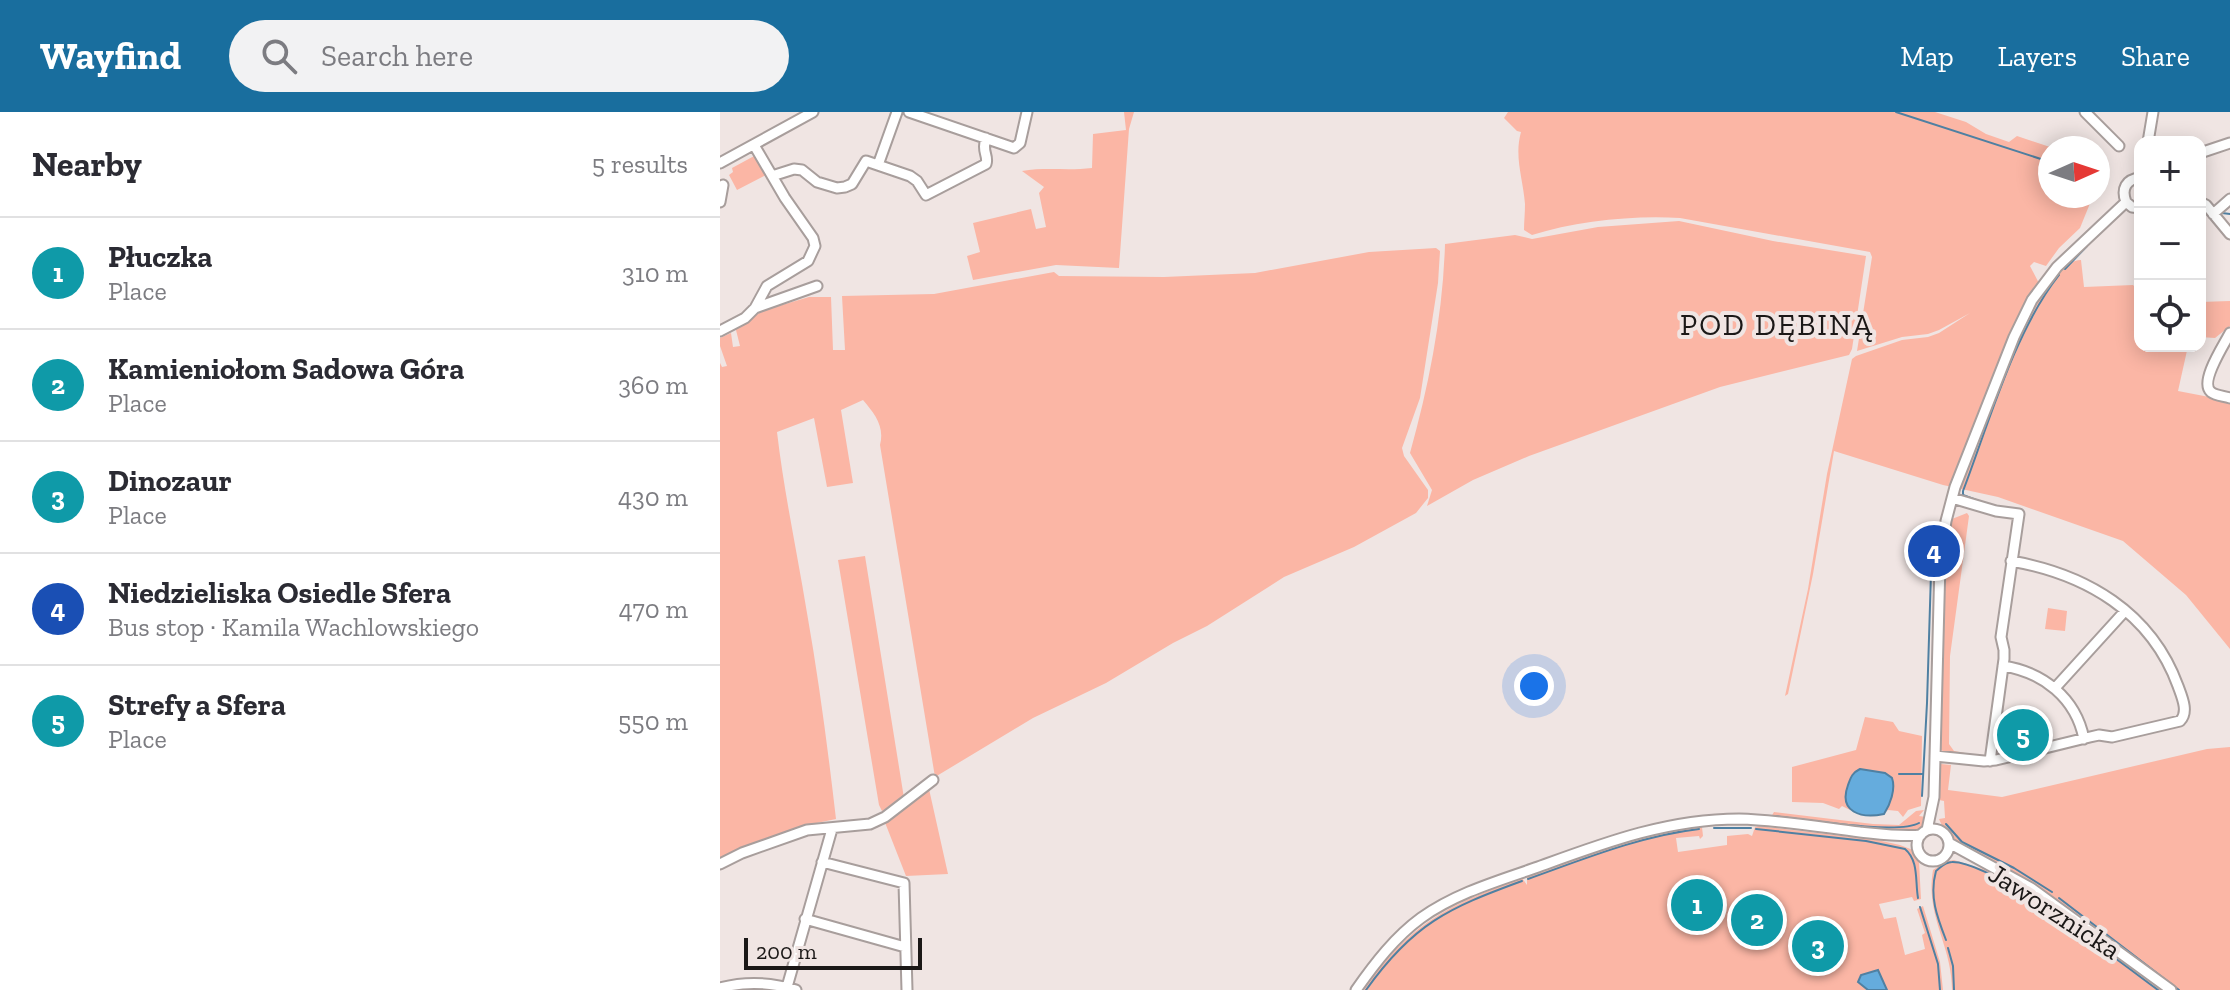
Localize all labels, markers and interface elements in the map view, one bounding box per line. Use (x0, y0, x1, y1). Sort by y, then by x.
search box (229, 20, 789, 92)
text: Wayfind (40, 33, 181, 79)
icon: search (257, 34, 301, 78)
text: Search here (321, 38, 473, 74)
text: Map (1900, 40, 1954, 73)
text: Layers (1998, 40, 2077, 73)
text: Share (2121, 40, 2190, 73)
north arrow (2038, 136, 2110, 208)
map controls (2134, 136, 2206, 352)
button: + (2134, 136, 2206, 208)
text: Nearby (32, 144, 142, 185)
text: 5 results (592, 148, 688, 180)
button: − (2134, 208, 2206, 280)
text: Płuczka (108, 239, 213, 275)
text: 1 (53, 257, 63, 289)
text: 310 m (622, 257, 688, 289)
text: Place (108, 275, 167, 307)
button: locate (2134, 280, 2206, 352)
district label: POD DĘBINĄ (1680, 307, 1874, 343)
text: Kamieniołom Sadowa Góra (108, 351, 464, 387)
text: 2 (51, 369, 65, 401)
text: 360 m (618, 369, 688, 401)
text: Place (108, 387, 167, 419)
text: Dinozaur (108, 463, 232, 499)
text: 3 (51, 481, 65, 513)
text: 430 m (618, 481, 688, 513)
text: Place (108, 499, 167, 531)
pin: 4 (1908, 521, 1960, 581)
text: Niedzieliska Osiedle Sfera (108, 575, 451, 611)
text: 4 (51, 593, 65, 625)
text: 470 m (619, 593, 688, 625)
text: Bus stop · Kamila Wachlowskiego (108, 611, 479, 643)
your location (1514, 666, 1554, 706)
text: Strefy a Sfera (108, 687, 286, 723)
text: 5 (51, 705, 65, 737)
text: 550 m (618, 705, 688, 737)
pin: 5 (1997, 705, 2049, 765)
text: Place (108, 723, 167, 755)
street label: Jaworznicka (1983, 857, 2127, 966)
pin: 1 (1671, 875, 1723, 935)
pin: 2 (1731, 890, 1783, 950)
pin: 3 (1792, 916, 1844, 976)
scale bar (744, 934, 922, 970)
text: 200 m (756, 938, 817, 965)

